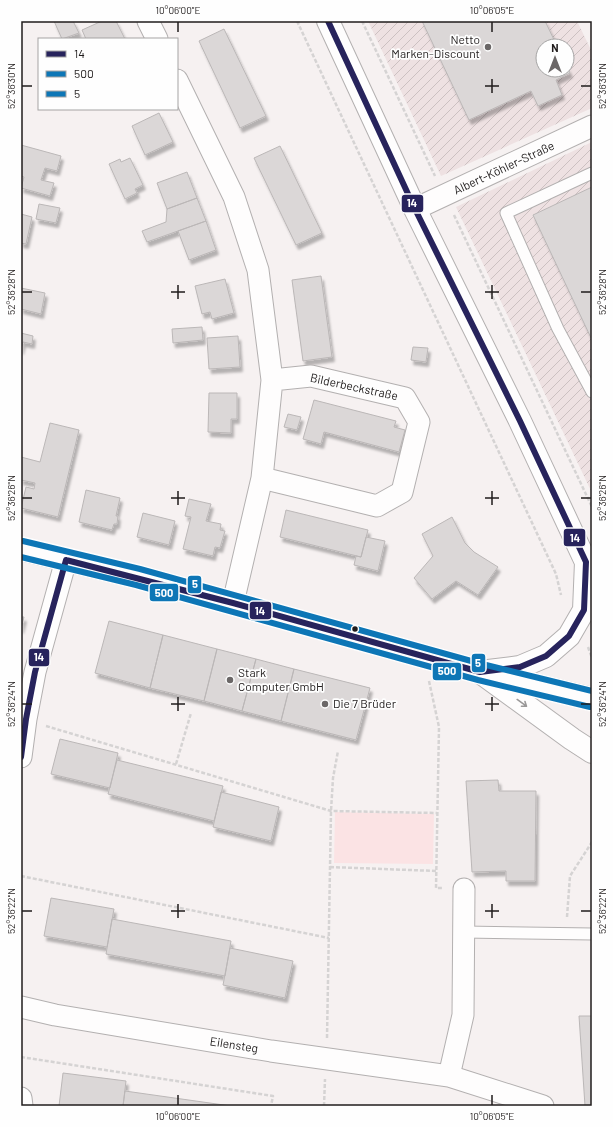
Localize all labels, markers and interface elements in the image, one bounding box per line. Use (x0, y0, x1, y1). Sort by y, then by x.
text: 10°06'00"E (155, 4, 201, 16)
text: 10°06'05"E (470, 4, 514, 16)
place label: Netto Marken-Discount (391, 32, 480, 60)
legend (38, 38, 178, 110)
north arrow (535, 38, 575, 78)
text: N (551, 41, 559, 54)
marker: Netto Marken-Discount (483, 42, 493, 52)
text: 14 (74, 46, 85, 60)
text: 52°36'30"N (5, 63, 17, 109)
text: 52°36'30"N (596, 63, 608, 109)
text: 500 (74, 66, 94, 80)
text: 5 (74, 86, 80, 100)
street label: Albert-Köhler-Straße (451, 138, 556, 197)
line badge: 14 (401, 194, 424, 213)
text: 14 (407, 196, 418, 209)
text: 52°36'28"N (5, 269, 17, 315)
text: 52°36'28"N (596, 269, 608, 315)
street label: Bilderbeckstraße (309, 370, 399, 402)
text: 52°36'26"N (5, 475, 17, 521)
text: 52°36'26"N (596, 475, 608, 521)
line badge: 14 (563, 528, 586, 547)
text: 14 (570, 531, 581, 544)
line badge: 5 (187, 575, 202, 594)
text: 5 (192, 577, 198, 590)
line badge: 500 (149, 583, 179, 602)
text: 500 (155, 586, 173, 599)
line badge: 14 (249, 601, 272, 620)
text: 14 (255, 604, 266, 617)
unlabelled marker (350, 624, 360, 634)
line badge: 14 (28, 648, 50, 667)
text: 14 (34, 650, 45, 663)
line badge: 5 (471, 653, 486, 673)
text: 5 (475, 656, 481, 669)
line badge: 500 (432, 662, 462, 681)
text: 500 (438, 664, 456, 677)
place label: Stark Computer GmbH (238, 665, 324, 693)
marker: Stark Computer GmbH (225, 675, 235, 685)
text: 52°36'24"N (5, 681, 17, 727)
text: 52°36'24"N (596, 681, 608, 727)
place label: Die 7 Brüder (333, 696, 397, 710)
marker: Die 7 Brüder (320, 699, 330, 709)
one-way arrow (517, 699, 528, 707)
text: 52°36'22"N (5, 888, 17, 934)
text: 52°36'22"N (596, 888, 608, 934)
street label: Eilensteg (209, 1033, 259, 1055)
text: 10°06'00"E (155, 1110, 201, 1122)
text: 10°06'05"E (470, 1110, 514, 1122)

